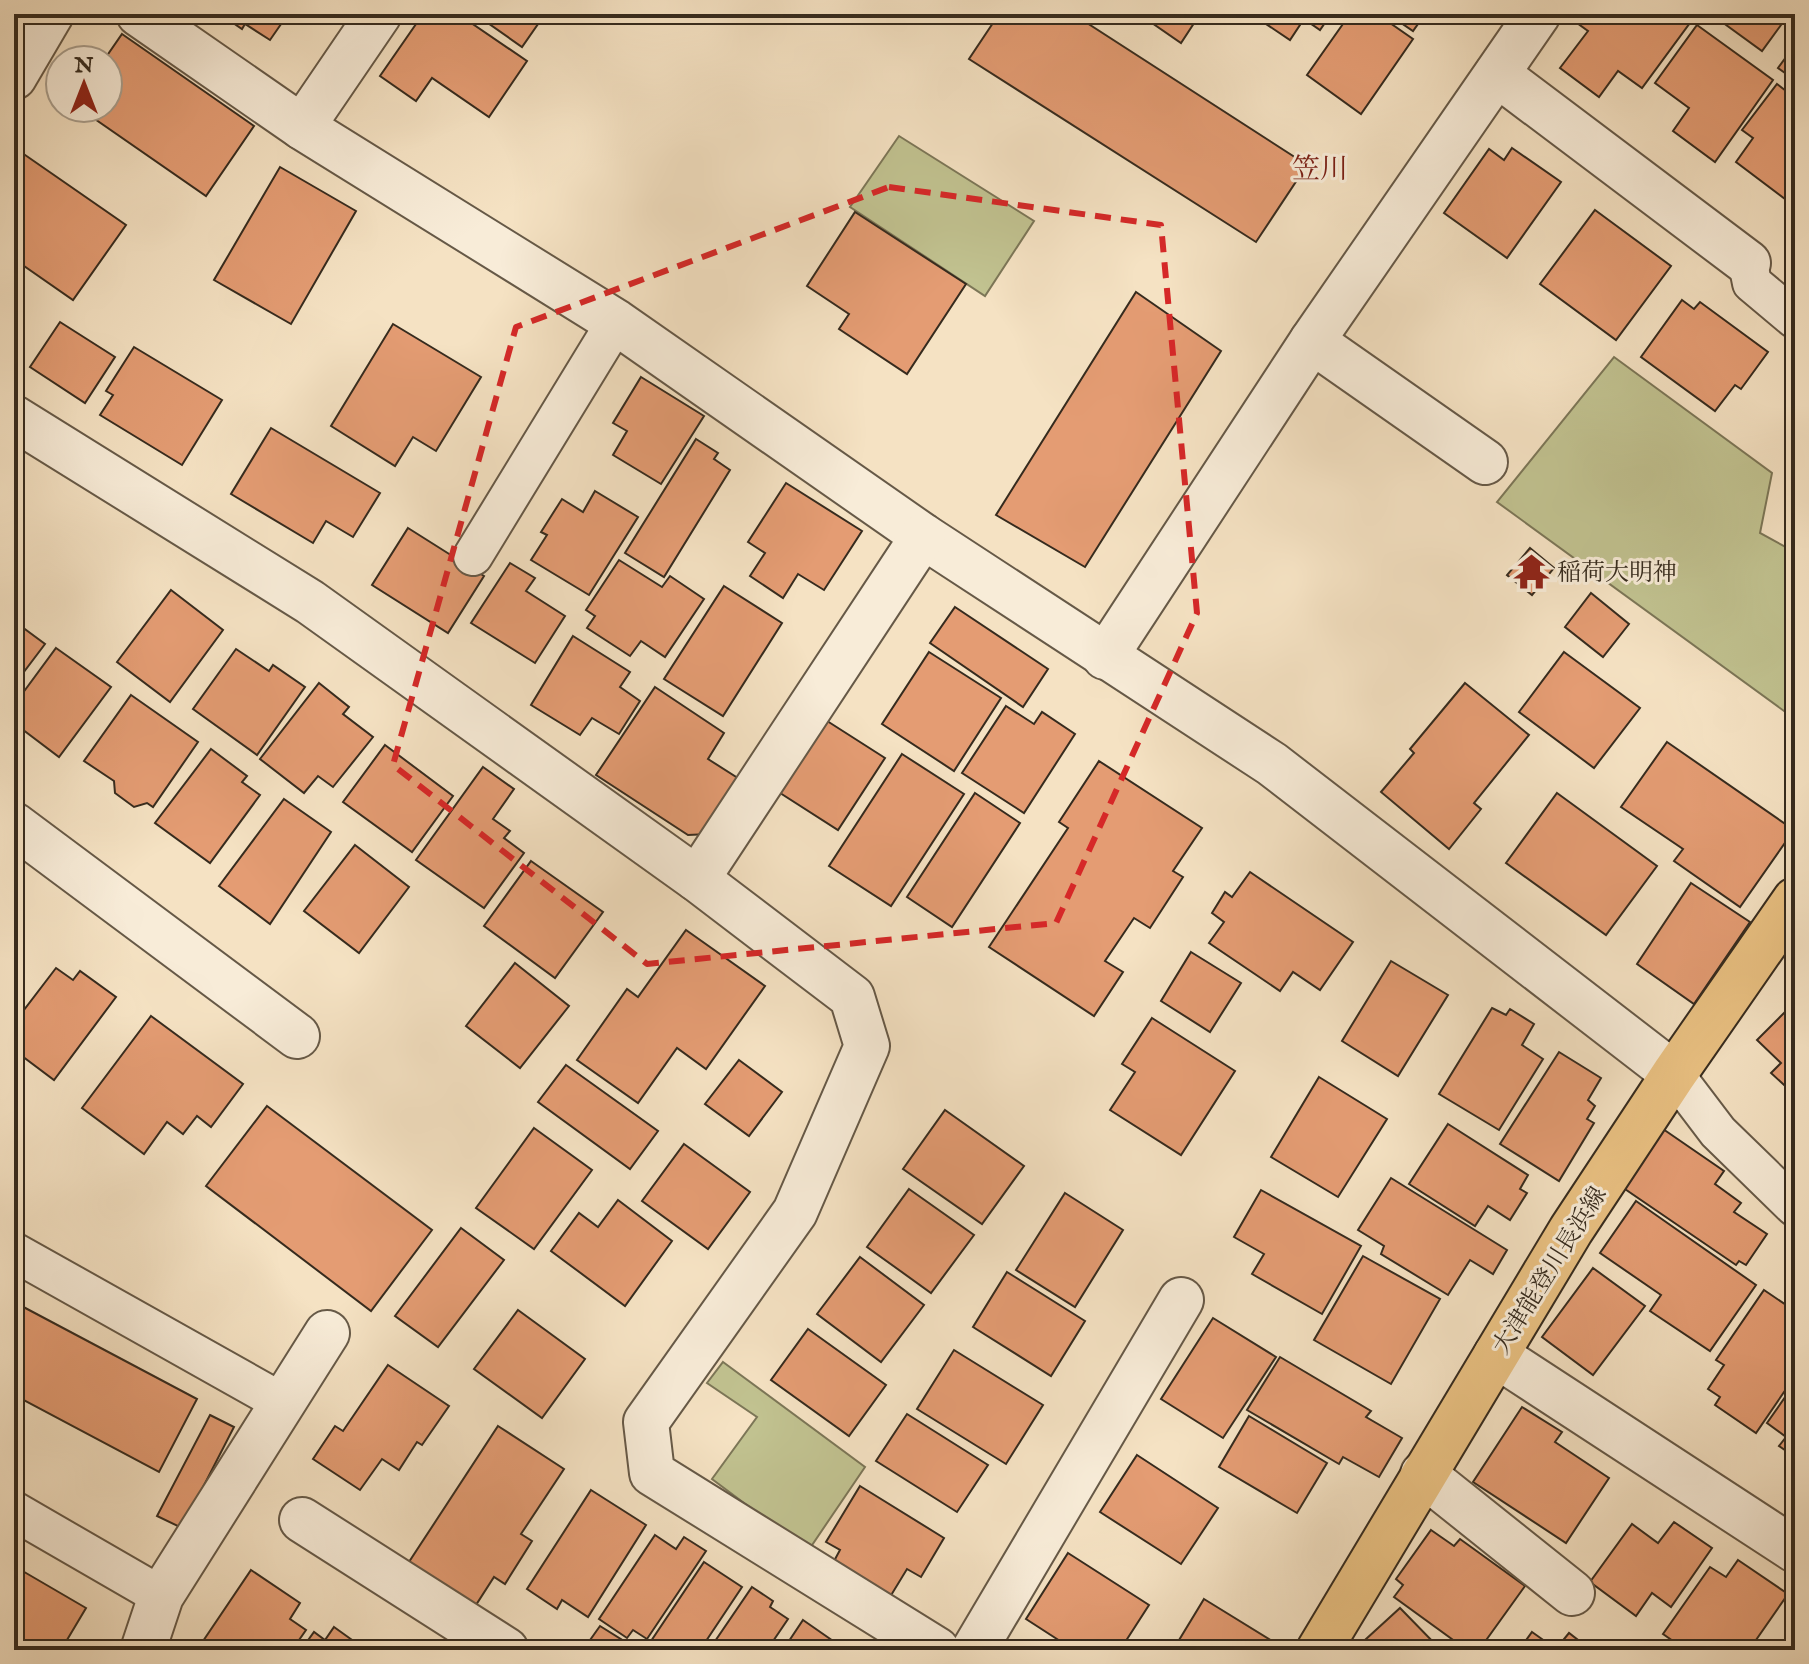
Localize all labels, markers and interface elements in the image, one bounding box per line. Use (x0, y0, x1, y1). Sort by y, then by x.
north arrow (44, 44, 124, 124)
text: N (73, 52, 94, 80)
district label: 笠川 (1292, 153, 1348, 188)
temple icon: 稲荷大明神 (1512, 553, 1550, 591)
place label: 稲荷大明神 (1557, 558, 1677, 589)
street label: 大津能登川長浜線 (1486, 1181, 1614, 1360)

